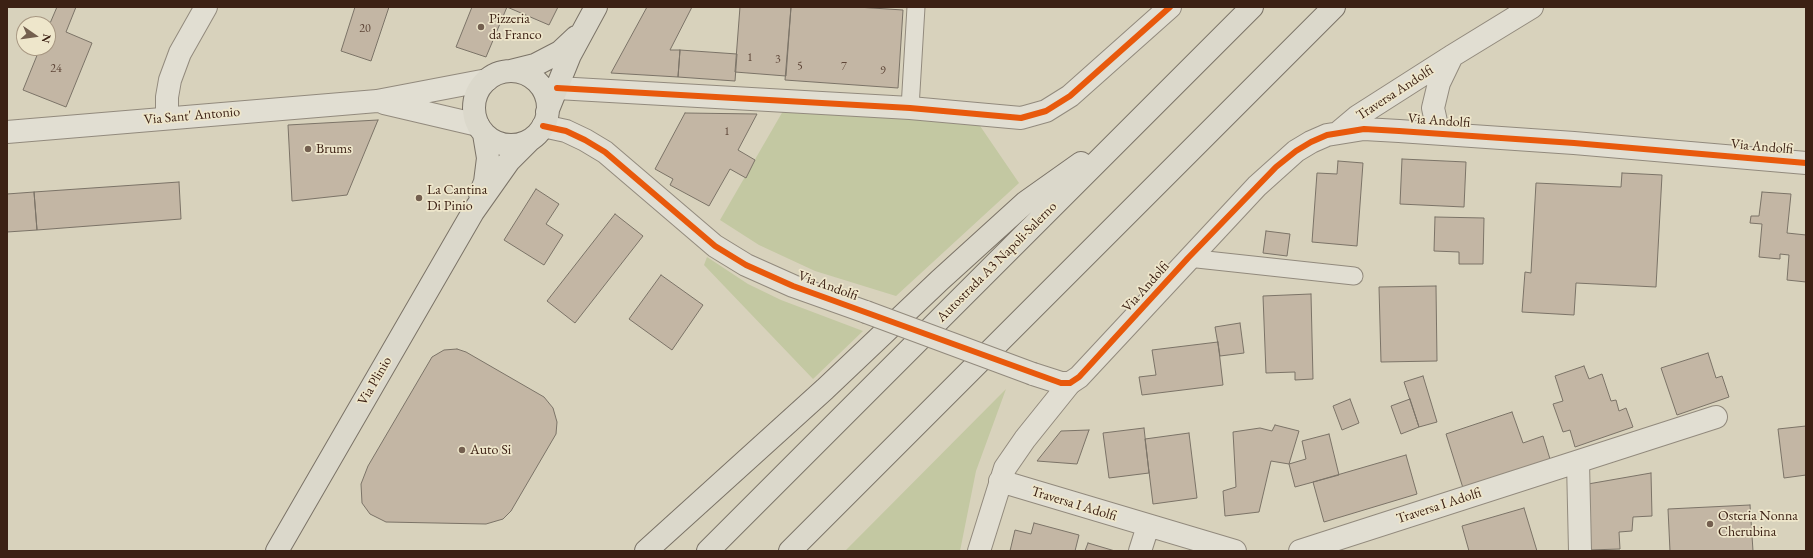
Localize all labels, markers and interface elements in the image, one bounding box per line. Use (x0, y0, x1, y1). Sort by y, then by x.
place label: Pizzeria da Franco (489, 11, 542, 44)
north arrow (16, 16, 56, 56)
house number: 20 (359, 22, 371, 36)
marker: Pizzeria da Franco (476, 22, 486, 32)
text: N (39, 33, 55, 44)
house number: 1 (747, 51, 753, 65)
house number: 3 (775, 53, 781, 67)
house number: 5 (797, 59, 803, 73)
house number: 7 (841, 60, 847, 74)
house number: 24 (50, 62, 62, 76)
street label: Traversa Andolfi (1353, 62, 1437, 124)
house number: 9 (880, 64, 886, 78)
street label: Via Sant' Antonio (143, 103, 241, 129)
street label: Via Andolfi (1407, 110, 1471, 132)
house number: 1 (724, 125, 730, 139)
street label: Via Andolfi (1730, 136, 1794, 158)
place label: Brums (316, 141, 352, 157)
marker: Brums (303, 144, 313, 154)
place label: La Cantina Di Pinio (427, 182, 487, 214)
marker: La Cantina Di Pinio (414, 193, 424, 203)
street label: Autostrada A3 Napoli-Salerno (933, 198, 1061, 326)
street label: Via Andolfi (1119, 258, 1173, 316)
street label: Via Andolfi (796, 267, 860, 305)
street label: Via Plinio (354, 354, 396, 408)
place label: Auto Si (470, 442, 511, 458)
marker: Auto Si (457, 445, 467, 455)
street label: Traversa I Adolfi (1029, 483, 1119, 525)
street label: Traversa I Adolfi (1394, 484, 1484, 528)
place label: Osteria Nonna Cherubina (1718, 508, 1798, 540)
marker: Osteria Nonna Cherubina (1705, 519, 1715, 529)

